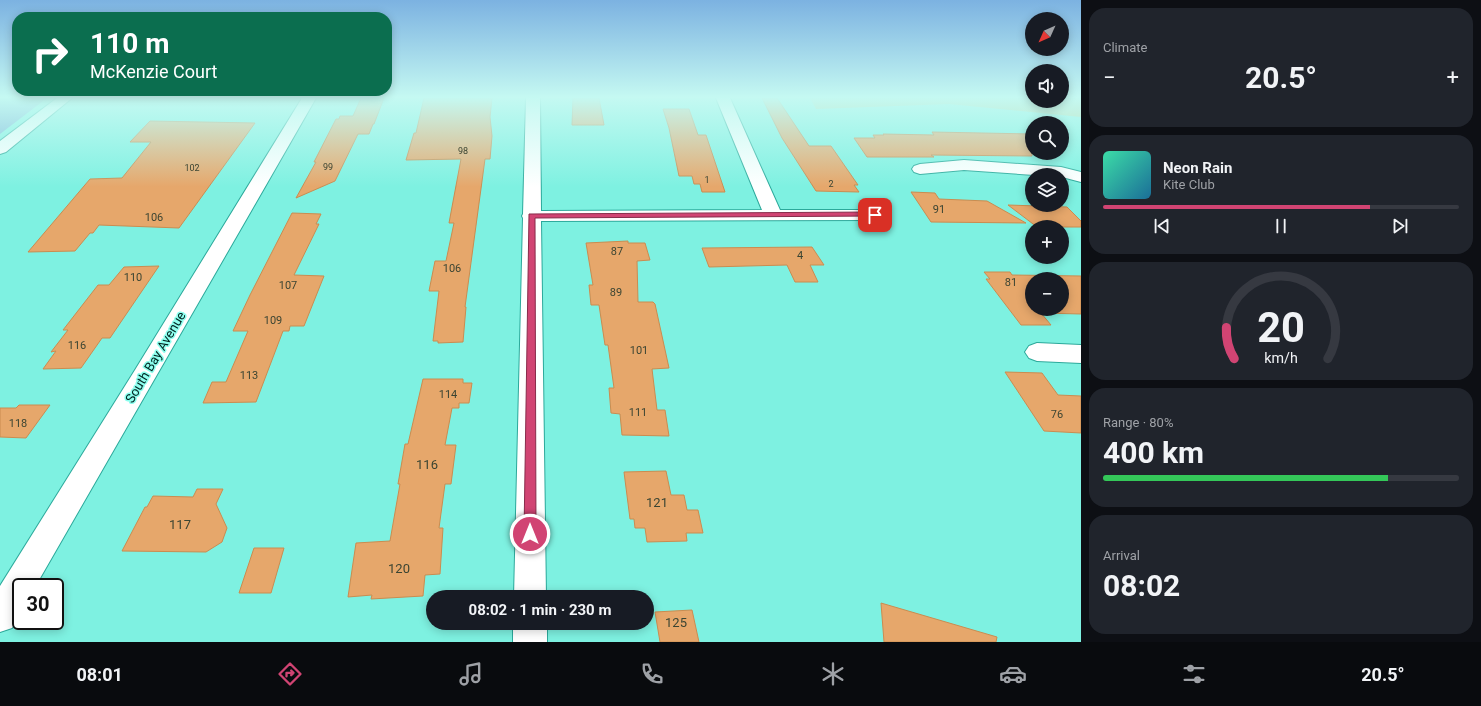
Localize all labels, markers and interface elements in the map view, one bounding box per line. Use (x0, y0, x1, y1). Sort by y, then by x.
north arrow (1025, 12, 1069, 56)
map controls (1025, 12, 1069, 316)
text: 110 m (90, 27, 169, 60)
icon: right (24, 28, 76, 80)
text: Climate (1103, 40, 1147, 55)
text: 20.5° (1245, 60, 1317, 95)
text: McKenzie Court (90, 61, 217, 82)
button: sound (1025, 64, 1069, 108)
text: − (1103, 65, 1116, 90)
text: + (1447, 65, 1459, 90)
button: search (1025, 116, 1069, 160)
house number: 98 (458, 146, 468, 156)
text: Neon Rain (1163, 159, 1232, 177)
house number: 99 (323, 162, 333, 172)
house number: 102 (184, 163, 200, 173)
button: layers (1025, 168, 1069, 212)
house number: 1 (704, 175, 710, 185)
text: Kite Club (1163, 177, 1215, 192)
house number: 2 (828, 179, 834, 189)
pin (858, 198, 892, 232)
house number: 91 (933, 203, 945, 216)
icon: arrive (864, 204, 886, 226)
house number: 106 (145, 211, 163, 224)
icon: previous (1151, 215, 1173, 237)
icon: pause (1270, 215, 1292, 237)
icon: next (1389, 215, 1411, 237)
button: + (1025, 220, 1069, 264)
house number: 87 (611, 245, 623, 258)
house number: 4 (797, 249, 803, 262)
house number: 106 (443, 262, 461, 275)
house number: 110 (124, 271, 142, 284)
button: − (1025, 272, 1069, 316)
house number: 81 (1005, 276, 1017, 289)
house number: 107 (279, 279, 297, 292)
house number: 89 (610, 286, 622, 299)
text: 20 (1257, 303, 1305, 352)
street label: South Bay Avenue (122, 309, 189, 406)
house number: 109 (264, 314, 282, 327)
house number: 116 (68, 339, 86, 352)
house number: 101 (630, 344, 648, 357)
text: km/h (1264, 350, 1298, 366)
house number: 113 (240, 369, 258, 382)
house number: 114 (439, 388, 457, 401)
house number: 111 (629, 406, 647, 419)
house number: 76 (1051, 408, 1063, 421)
text: Range · 80% (1103, 415, 1173, 430)
house number: 118 (9, 417, 27, 430)
text: 400 km (1103, 435, 1204, 470)
house number: 116 (416, 457, 438, 472)
house number: 121 (646, 495, 668, 510)
position arrow (509, 513, 551, 555)
house number: 117 (169, 517, 191, 532)
text: Arrival (1103, 548, 1140, 563)
house number: 120 (388, 561, 410, 576)
text: 08:02 (1103, 568, 1180, 603)
speed limit sign: 30 (12, 578, 64, 630)
text: 08:02 · 1 min · 230 m (469, 601, 611, 619)
house number: 125 (665, 615, 687, 630)
icon: directions (276, 660, 304, 688)
icon: music (457, 660, 485, 688)
icon: phone (638, 660, 666, 688)
icon: climate (819, 660, 847, 688)
icon: car (999, 660, 1027, 688)
icon: filters (1180, 660, 1208, 688)
text: 08:01 (76, 664, 123, 685)
text: 20.5° (1361, 664, 1405, 685)

